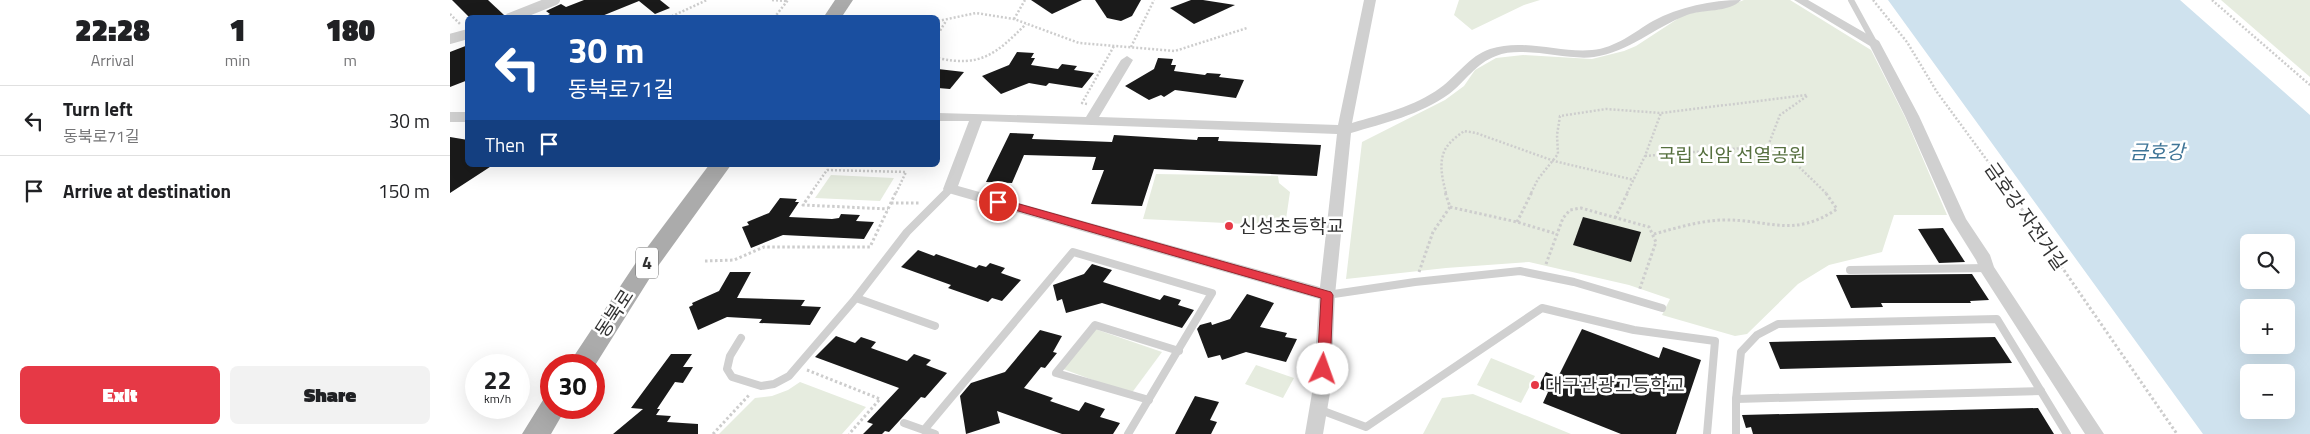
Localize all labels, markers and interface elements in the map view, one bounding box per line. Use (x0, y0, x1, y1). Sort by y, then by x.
text: 22:28 (75, 7, 150, 53)
text: 1 (229, 7, 246, 53)
text: 180 (325, 7, 375, 53)
text: 30 m (568, 23, 644, 77)
icon: left (485, 35, 550, 100)
text: Arrival (91, 48, 134, 72)
text: min (225, 48, 250, 72)
text: m (343, 48, 357, 72)
text: 동북로71길 (568, 72, 674, 106)
text: Turn left (63, 94, 133, 123)
text: 30 m (389, 106, 430, 135)
icon: left (20, 107, 48, 135)
text: 동북로71길 (63, 124, 140, 148)
text: Then (485, 130, 525, 159)
icon: arrive (535, 130, 563, 158)
water label: 금호강 (2129, 136, 2187, 167)
park label: 국립 신암 선열공원 (1658, 140, 1806, 169)
street label: 금호강 자전거길 (1978, 156, 2075, 276)
text: Arrive at destination (63, 176, 231, 205)
text: 150 m (378, 176, 430, 205)
icon: arrive (20, 177, 48, 205)
pin (977, 181, 1019, 223)
icon: arrive (984, 188, 1012, 216)
place label: 신성초등학교 (1239, 211, 1344, 240)
marker: 신성초등학교 (1223, 220, 1235, 232)
map controls (2240, 234, 2295, 419)
button: search (2240, 234, 2295, 289)
road number: 4 (636, 248, 658, 278)
street label: 동북로 (587, 283, 640, 343)
button: + (2240, 299, 2295, 354)
position arrow (1296, 342, 1348, 394)
speed limit sign: 30 (540, 354, 605, 419)
text: 22 (483, 361, 512, 399)
button: − (2240, 364, 2295, 419)
button: Exit (20, 366, 220, 424)
button: Share (230, 366, 430, 424)
place label: 대구관광고등학교 (1545, 370, 1685, 399)
marker: 대구관광고등학교 (1529, 379, 1541, 391)
text: km/h (484, 389, 511, 408)

